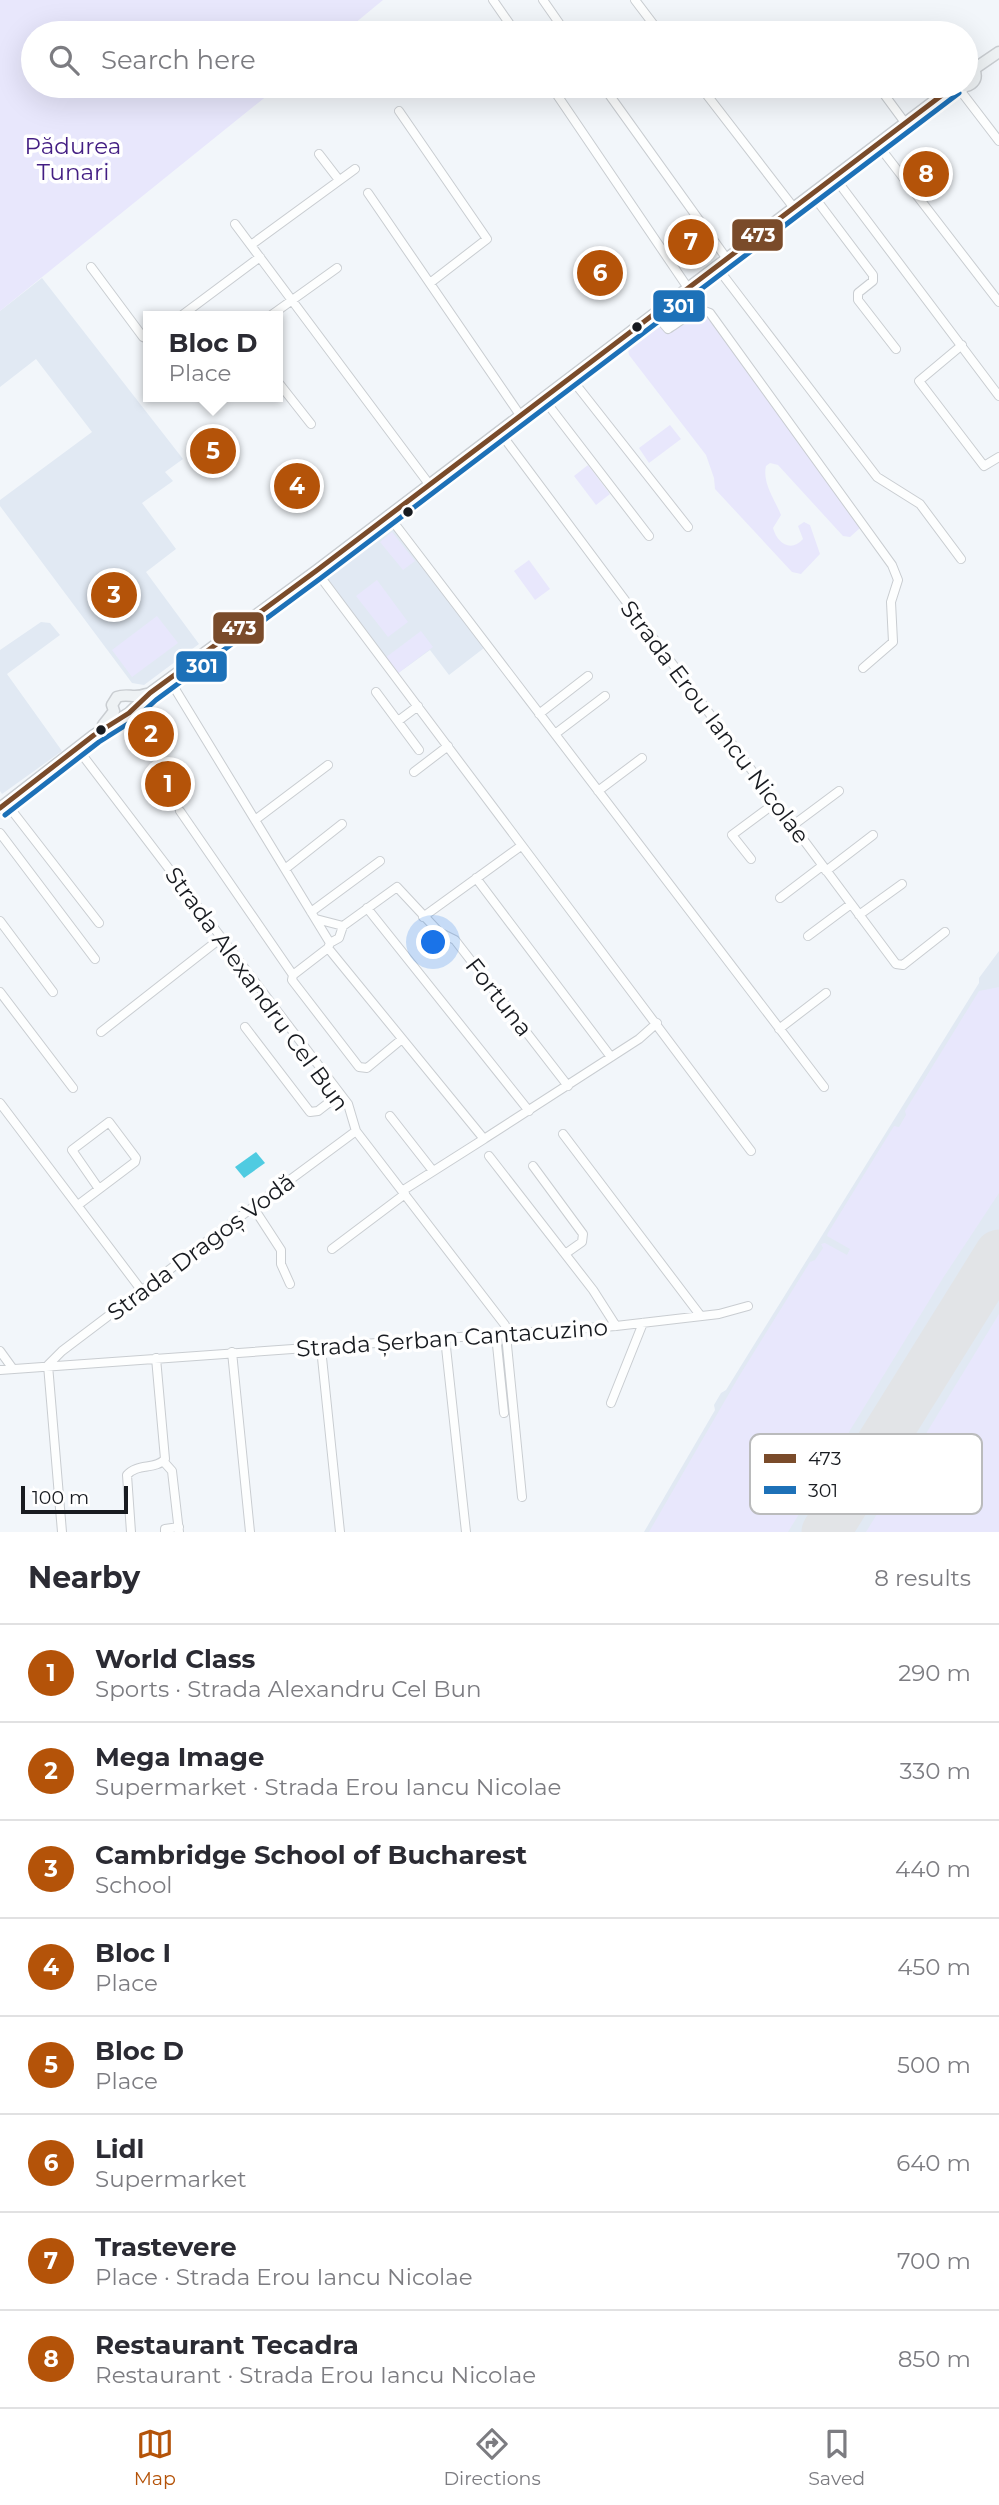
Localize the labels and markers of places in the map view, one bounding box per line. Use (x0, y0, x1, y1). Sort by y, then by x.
pin: 8 (903, 148, 949, 200)
pin: 7 (668, 216, 714, 268)
pin: 6 (577, 247, 623, 299)
unlabelled marker (630, 320, 644, 334)
pin: 5 (190, 425, 236, 477)
pin: 4 (274, 460, 320, 512)
unlabelled marker (401, 505, 415, 519)
pin: 3 (91, 569, 137, 621)
pin: 2 (128, 708, 174, 760)
unlabelled marker (94, 723, 108, 737)
pin: 1 (145, 758, 191, 810)

